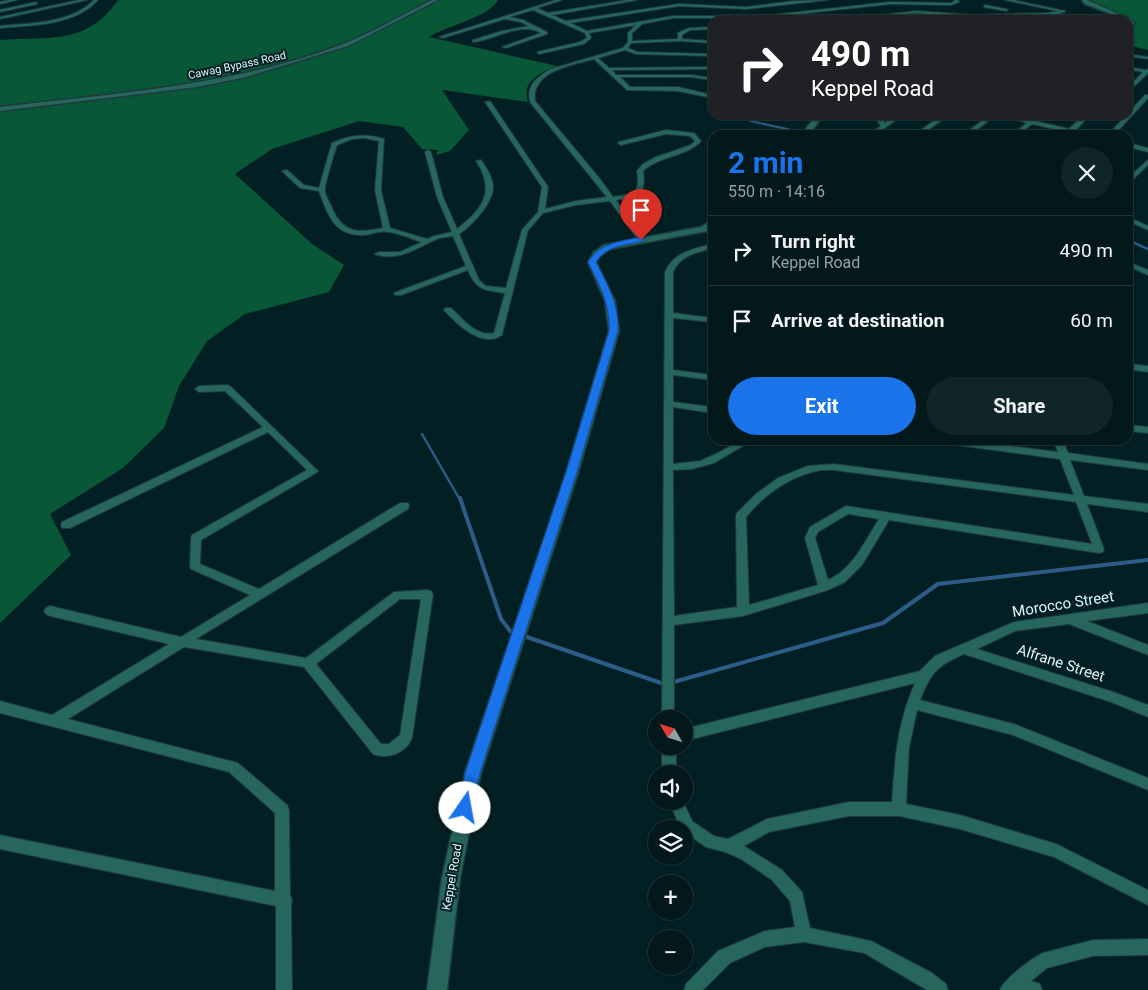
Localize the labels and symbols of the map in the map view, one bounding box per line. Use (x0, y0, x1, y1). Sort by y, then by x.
street label: Cawag Bypass Road (187, 49, 287, 82)
pin (620, 189, 662, 240)
street label: Morocco Street (1011, 587, 1115, 621)
street label: Alfrane Street (1015, 640, 1107, 686)
north arrow (648, 710, 692, 755)
position arrow (438, 781, 490, 833)
street label: Keppel Road (439, 843, 465, 911)

